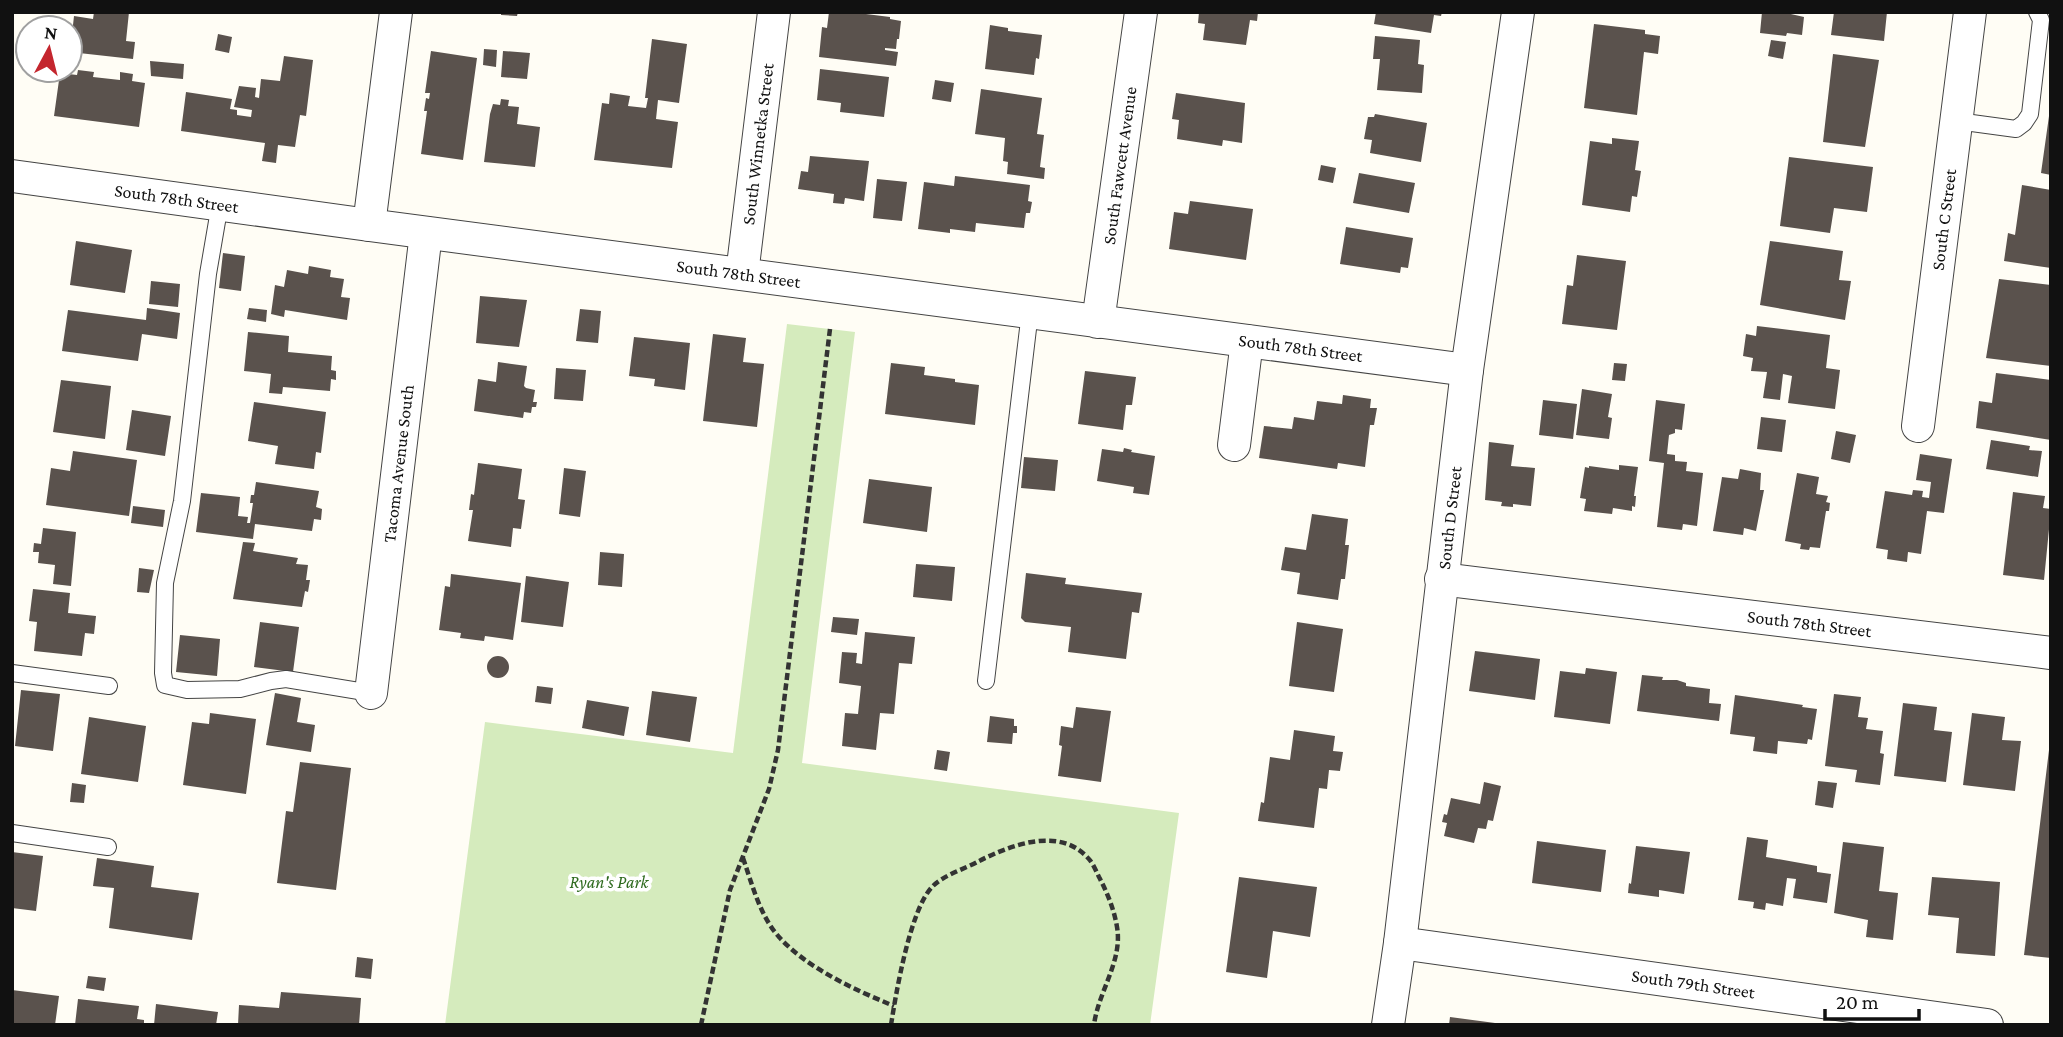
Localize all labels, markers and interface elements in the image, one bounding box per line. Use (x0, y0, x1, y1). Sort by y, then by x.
north arrow (14, 14, 84, 84)
text: N (43, 21, 59, 44)
street label: South Winnetka Street (738, 61, 778, 226)
street label: South Fawcett Avenue (1099, 85, 1141, 246)
street label: South C Street (1928, 167, 1960, 272)
street label: South 78th Street (113, 180, 241, 217)
street label: South 78th Street (675, 256, 803, 292)
street label: South 78th Street (1237, 330, 1365, 366)
street label: Tacoma Avenue South (379, 383, 418, 544)
street label: South D Street (1434, 464, 1466, 570)
street label: South 78th Street (1746, 606, 1874, 641)
park label: Ryan's Park (570, 872, 650, 892)
street label: South 79th Street (1630, 965, 1757, 1003)
scale bar (1825, 978, 1920, 1022)
text: 20 m (1836, 990, 1879, 1014)

